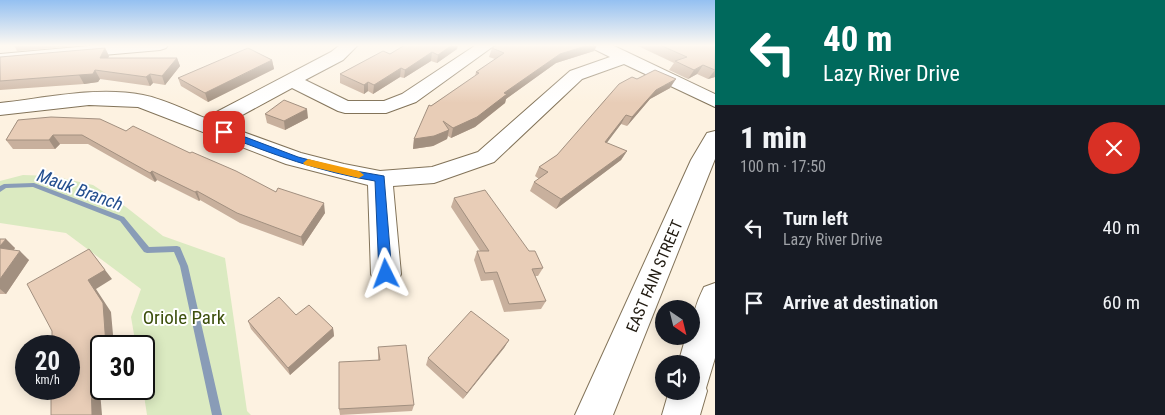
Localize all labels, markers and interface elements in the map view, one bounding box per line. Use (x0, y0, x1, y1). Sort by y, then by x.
text: 40 m (823, 19, 892, 60)
icon: left (740, 20, 805, 85)
text: Lazy River Drive (823, 61, 960, 86)
pin (203, 111, 245, 153)
icon: arrive (210, 118, 238, 146)
text: 1 min (740, 120, 807, 155)
button: close (1088, 122, 1140, 174)
text: 100 m · 17:50 (740, 157, 826, 176)
water label: Mauk Branch (34, 164, 126, 215)
text: Turn left (783, 207, 848, 230)
icon: left (740, 214, 768, 242)
text: 40 m (1103, 216, 1140, 239)
street label: EAST FAIN STREET (622, 217, 687, 335)
text: Lazy River Drive (783, 230, 883, 249)
position arrow (359, 247, 411, 299)
icon: arrive (740, 289, 768, 317)
text: Arrive at destination (783, 291, 938, 314)
text: 60 m (1103, 291, 1140, 314)
north arrow (655, 300, 700, 345)
map controls (655, 300, 700, 400)
park label: Oriole Park (143, 306, 226, 329)
speed limit sign: 30 (90, 335, 155, 400)
text: 20 (35, 347, 60, 376)
button: sound (655, 355, 700, 400)
text: km/h (35, 373, 60, 387)

